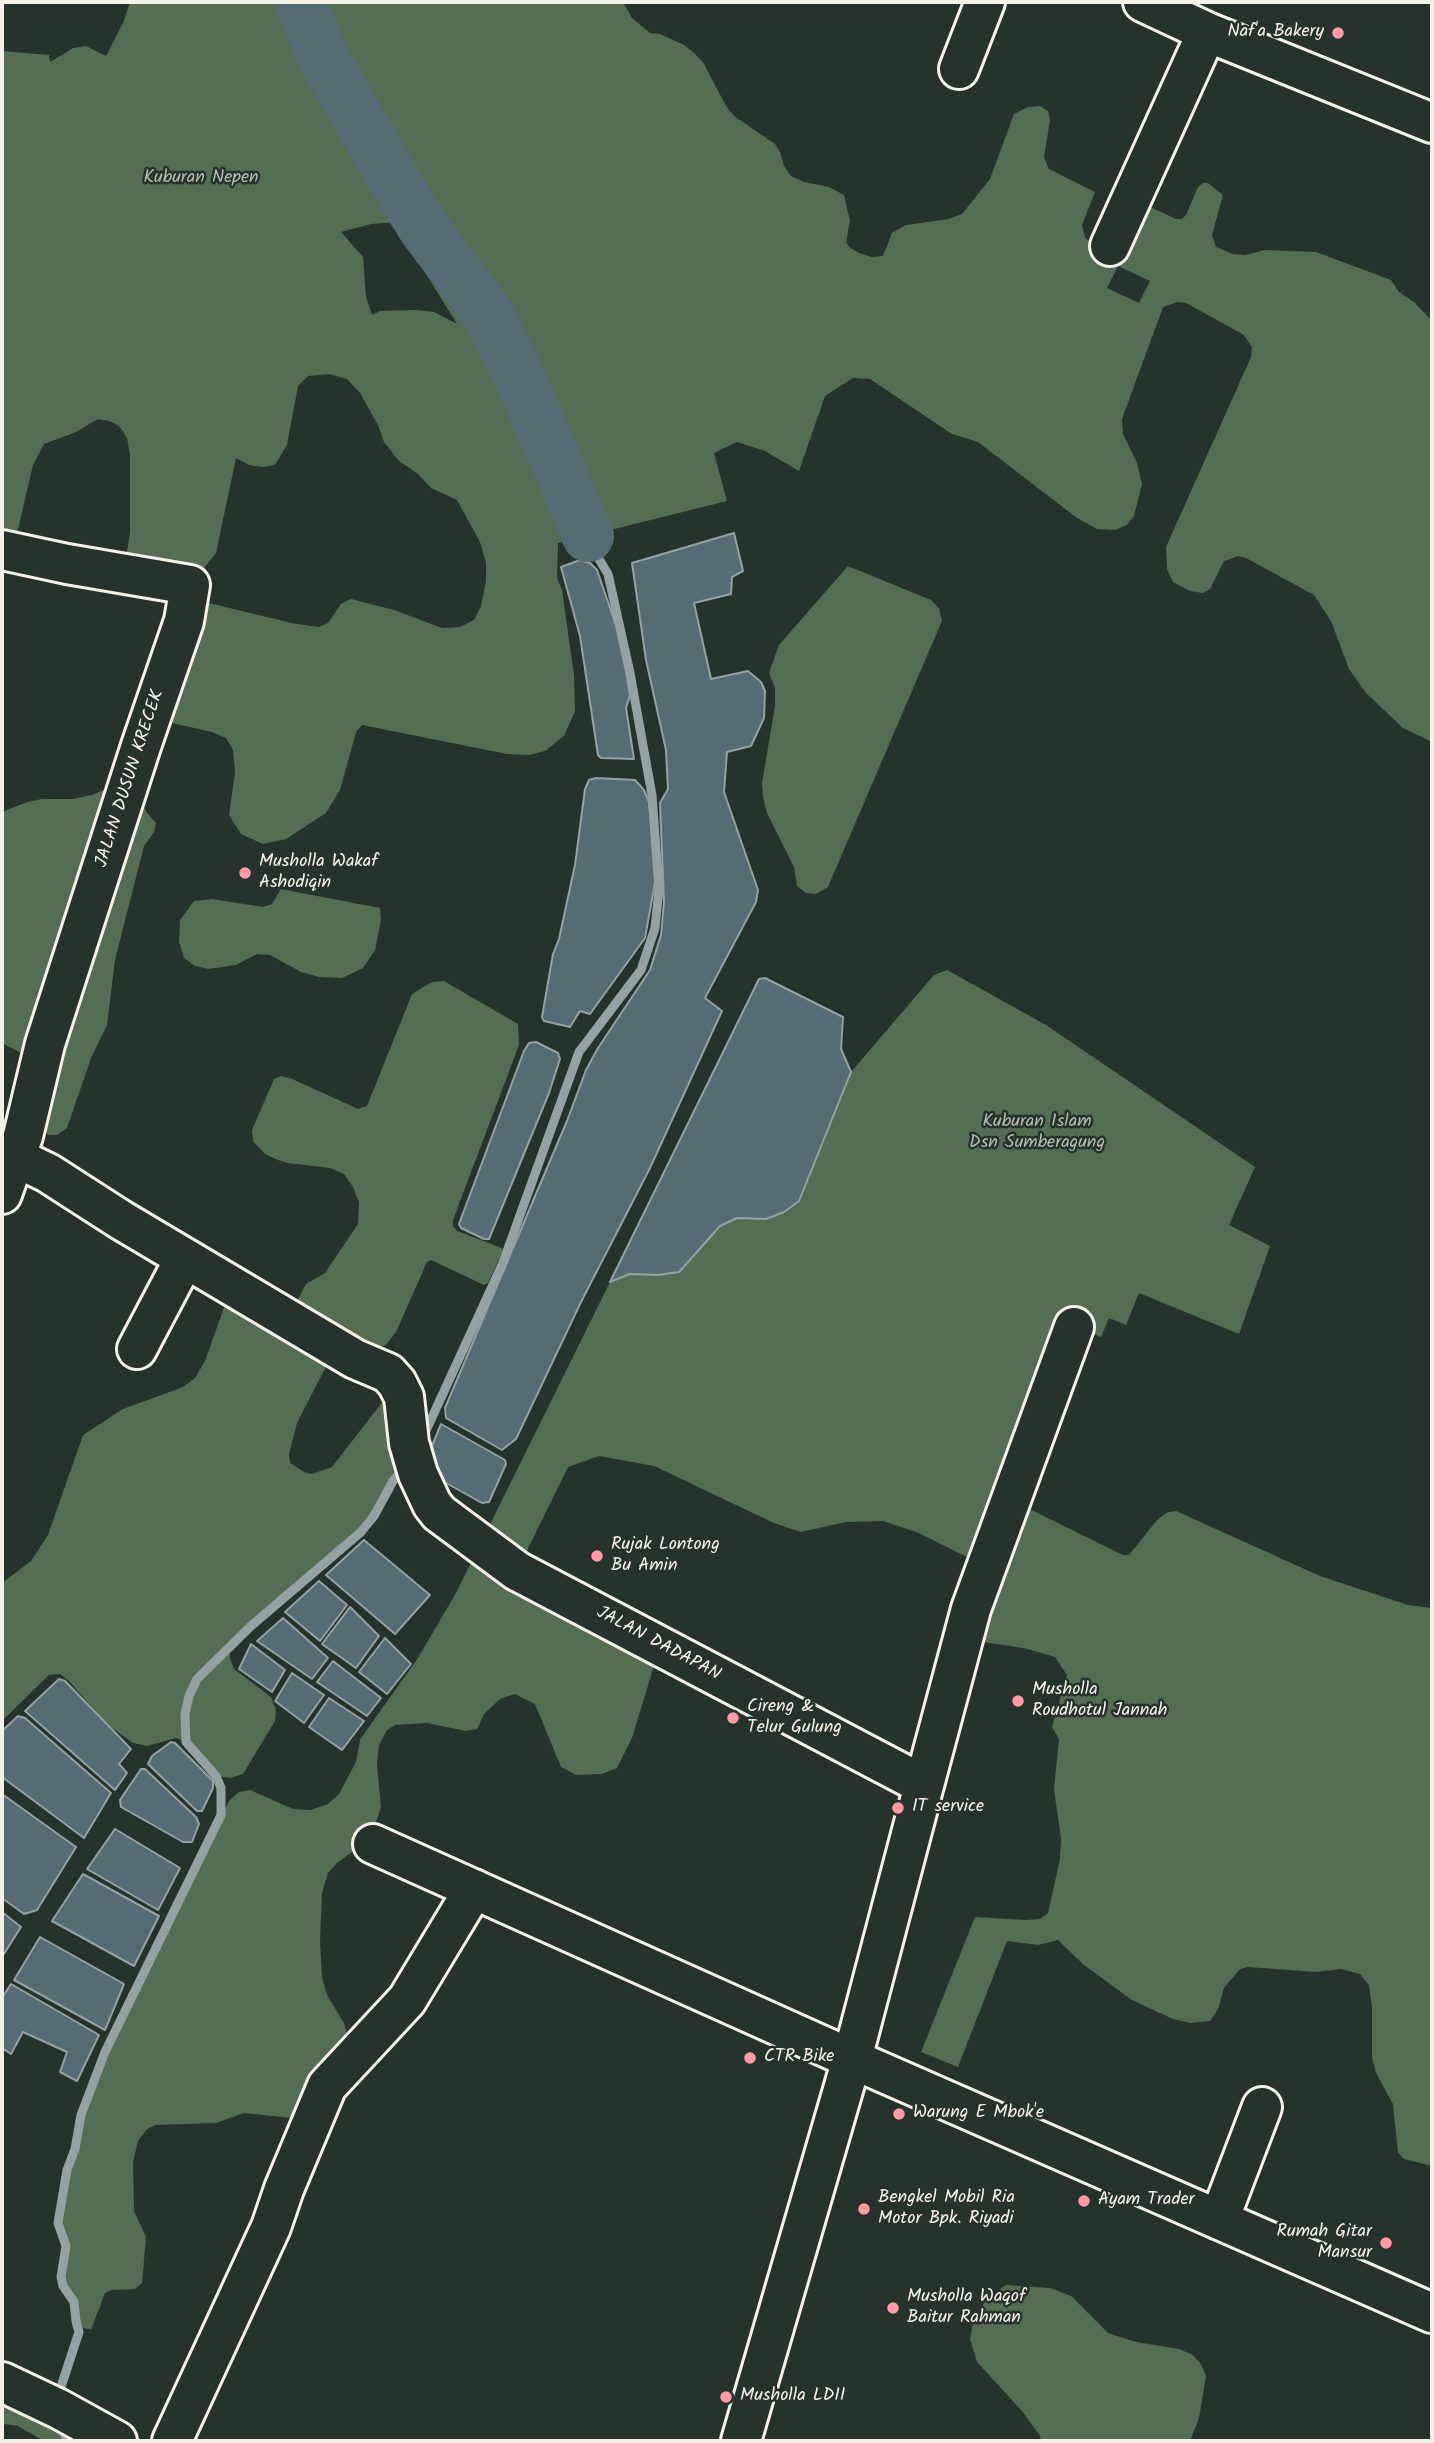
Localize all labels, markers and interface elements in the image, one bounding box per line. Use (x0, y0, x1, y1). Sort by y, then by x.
place label: Naf'a Bakery (1227, 22, 1324, 44)
marker: Naf'a Bakery (1330, 25, 1346, 41)
park label: Kuburan Nepen (143, 168, 259, 190)
street label: JALAN DUSUN KRECEK (92, 688, 170, 870)
place label: Musholla Wakaf Ashodiqin (259, 852, 378, 894)
marker: Musholla Wakaf Ashodiqin (237, 865, 253, 881)
park label: Kuburan Islam Dsn Sumberagung (969, 1112, 1105, 1154)
place label: Rujak Lontong Bu Amin (611, 1535, 720, 1578)
marker: Rujak Lontong Bu Amin (589, 1548, 605, 1564)
street label: JALAN DADAPAN (592, 1603, 724, 1687)
place label: Musholla Roudhotul Jannah (1032, 1680, 1168, 1722)
marker: Musholla Roudhotul Jannah (1010, 1693, 1026, 1709)
place label: Cireng & Telur Gulung (747, 1697, 842, 1740)
marker: Cireng & Telur Gulung (725, 1710, 741, 1726)
place label: IT service (912, 1797, 984, 1819)
marker: IT service (890, 1800, 906, 1816)
place label: CTR Bike (764, 2047, 834, 2069)
marker: CTR Bike (742, 2050, 758, 2066)
place label: Warung E Mbok'e (913, 2103, 1044, 2125)
marker: Warung E Mbok'e (891, 2106, 907, 2122)
place label: Bengkel Mobil Ria Motor Bpk. Riyadi (878, 2188, 1015, 2230)
place label: Ayam Trader (1098, 2190, 1194, 2212)
marker: Ayam Trader (1076, 2193, 1092, 2209)
marker: Bengkel Mobil Ria Motor Bpk. Riyadi (856, 2201, 872, 2217)
place label: Rumah Gitar Mansur (1277, 2222, 1372, 2264)
marker: Rumah Gitar Mansur (1378, 2235, 1394, 2251)
place label: Musholla Waqof Baitur Rahman (907, 2287, 1026, 2330)
marker: Musholla Waqof Baitur Rahman (885, 2300, 901, 2316)
place label: Musholla LDII (740, 2386, 845, 2408)
marker: Musholla LDII (718, 2389, 734, 2405)

